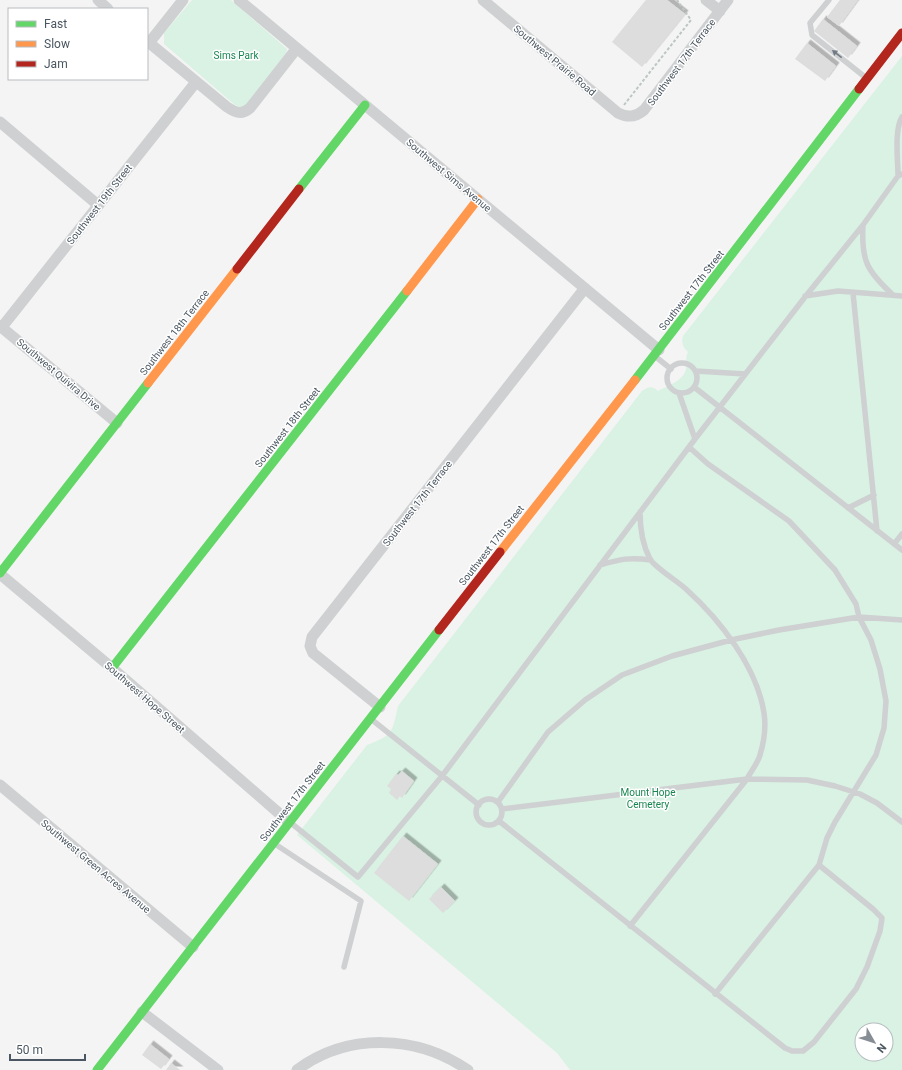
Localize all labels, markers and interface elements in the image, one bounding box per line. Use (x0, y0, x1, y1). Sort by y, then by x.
legend (8, 8, 148, 80)
text: Fast (44, 17, 67, 31)
street label: Southwest 17th Terrace (645, 17, 717, 108)
street label: Southwest Prairie Road (511, 23, 598, 98)
text: Slow (44, 37, 70, 51)
park label: Sims Park (214, 50, 259, 61)
one-way arrow (831, 50, 842, 59)
text: Jam (44, 57, 68, 71)
street label: Southwest Sims Avenue (404, 137, 493, 214)
street label: Southwest 19th Street (65, 162, 134, 247)
street label: Southwest 17th Street (657, 248, 726, 333)
street label: Southwest 18th Terrace (138, 287, 211, 377)
street label: Southwest Quivira Drive (15, 336, 103, 412)
street label: Southwest 18th Street (253, 385, 322, 470)
street label: Southwest 17th Terrace (381, 458, 454, 548)
street label: Southwest 17th Street (457, 503, 526, 588)
street label: Southwest Hope Street (102, 660, 187, 735)
street label: Southwest 17th Street (258, 759, 327, 844)
park label: Mount Hope Cemetery (621, 787, 675, 810)
street label: Southwest Green Acres Avenue (39, 817, 152, 915)
north arrow (854, 1022, 894, 1062)
scale bar (10, 1036, 85, 1062)
text: N (874, 1041, 889, 1055)
text: 50 m (16, 1043, 43, 1057)

